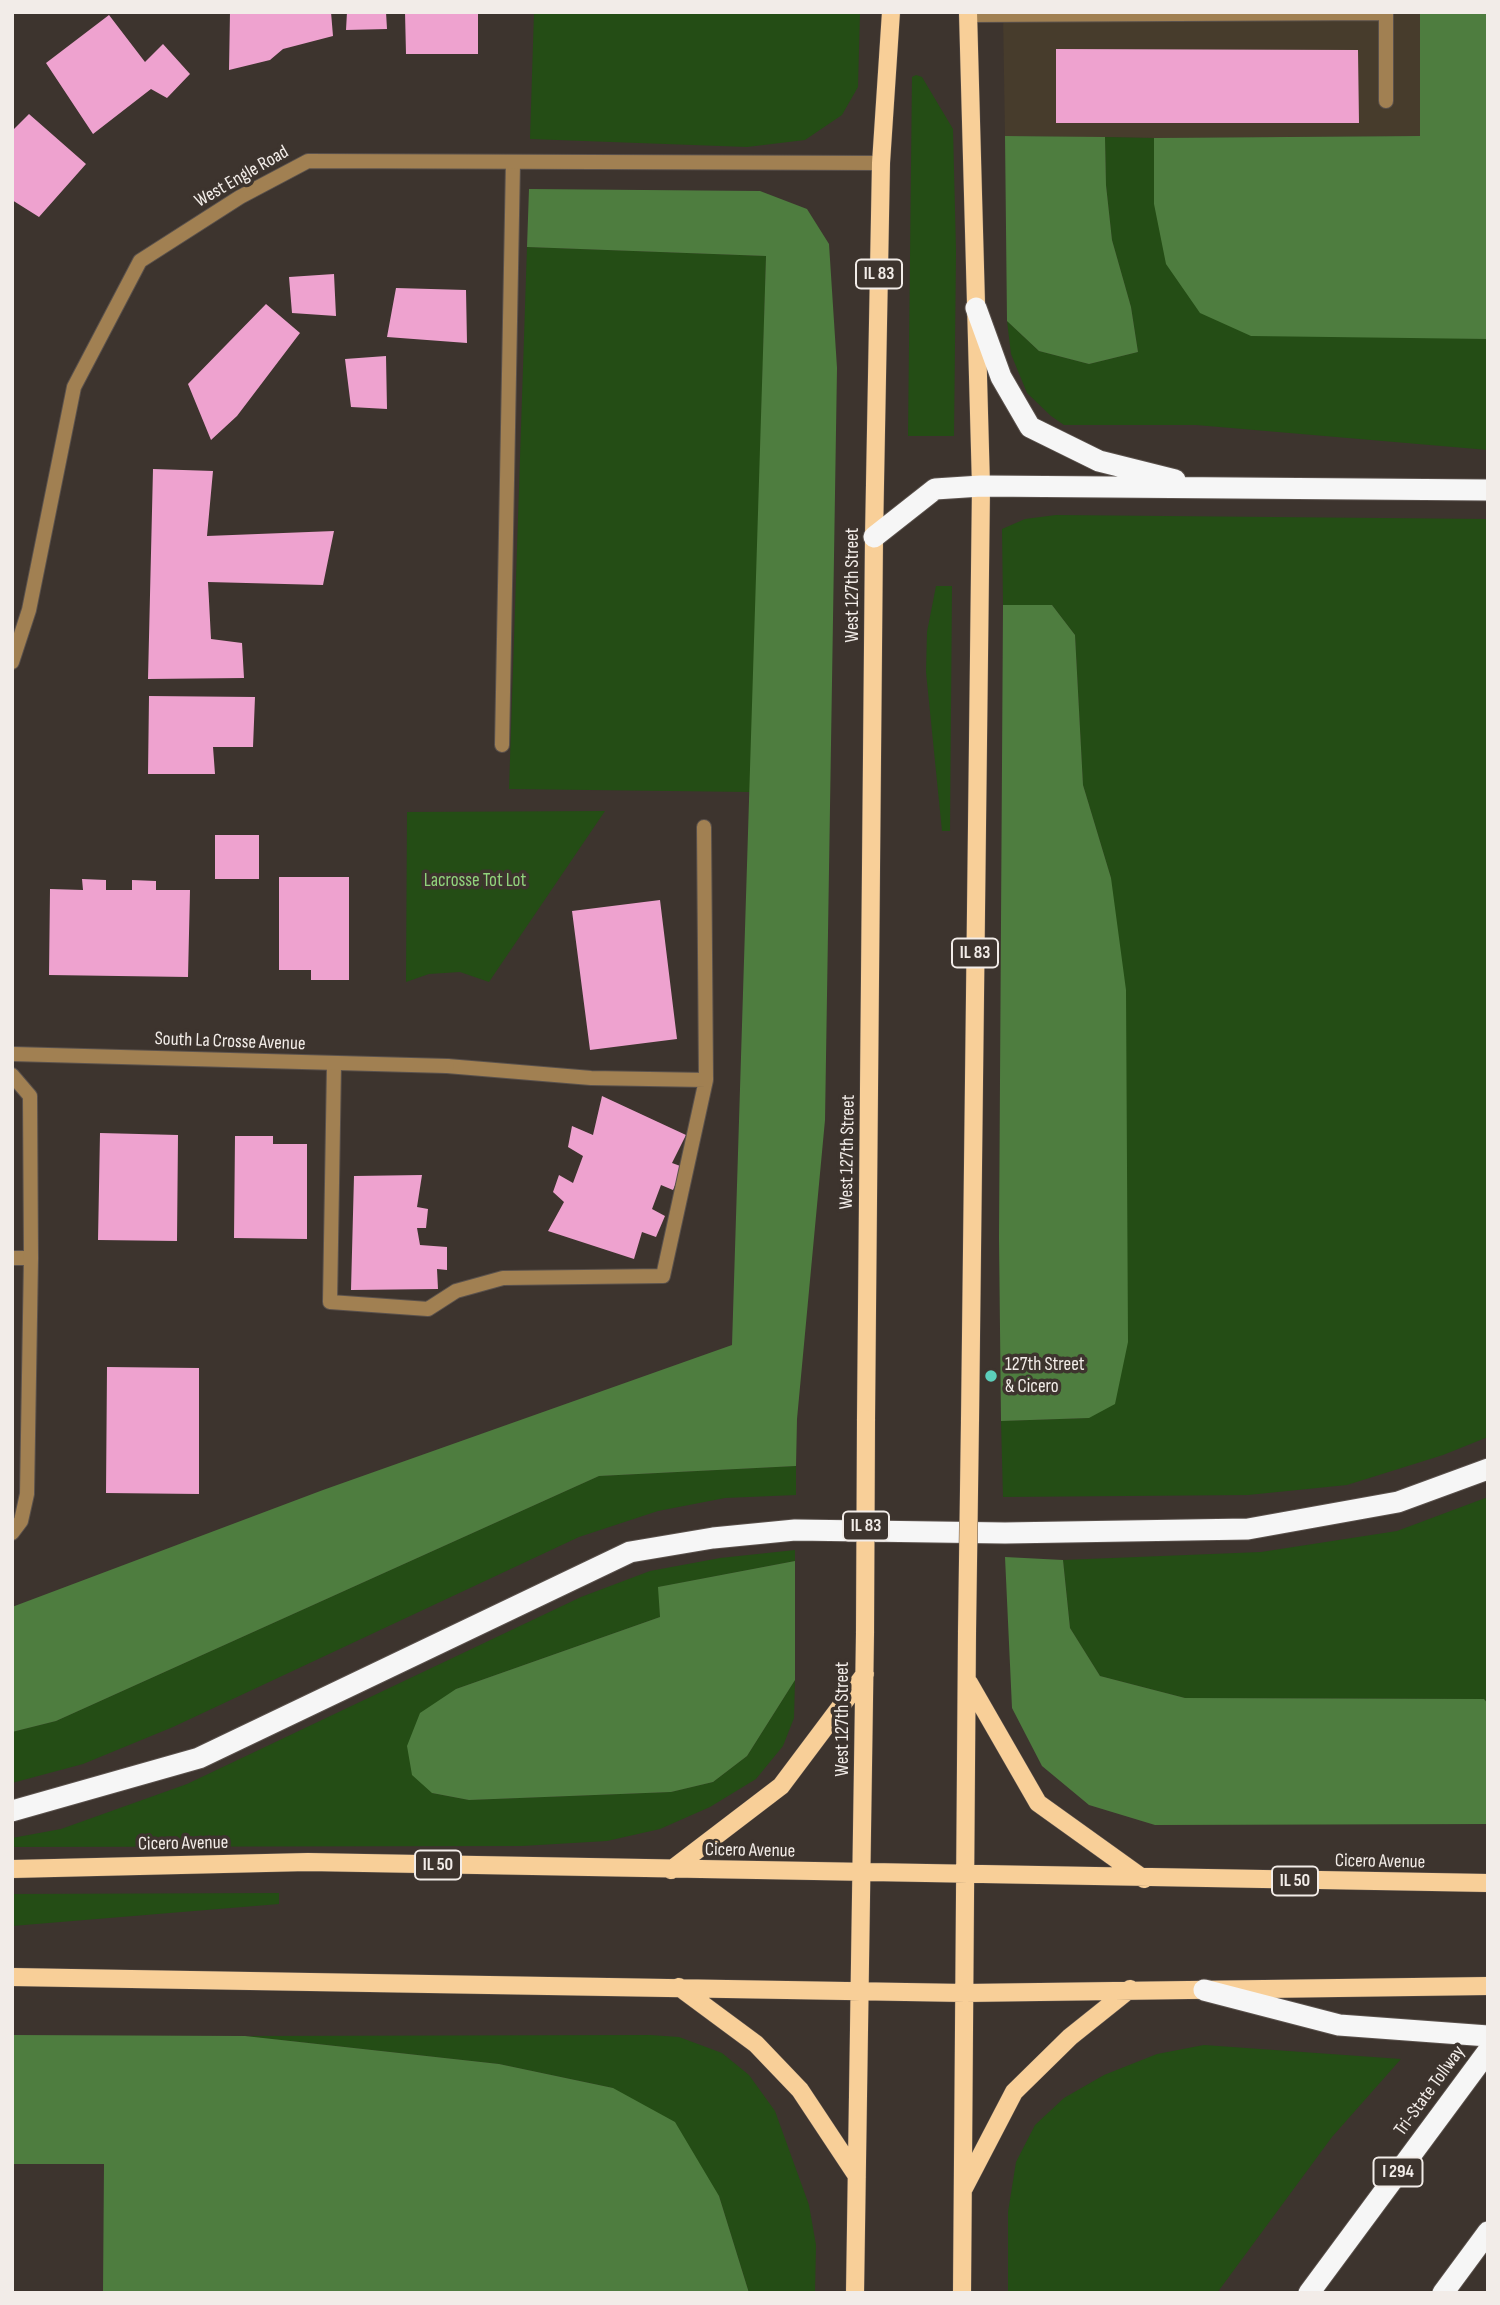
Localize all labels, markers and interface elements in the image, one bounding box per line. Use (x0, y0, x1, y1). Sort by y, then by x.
street label: West Engle Road (191, 141, 293, 213)
road number: IL 83 (856, 260, 902, 288)
street label: West 127th Street (842, 528, 864, 642)
park label: Lacrosse Tot Lot (424, 870, 526, 892)
road number: IL 83 (952, 938, 998, 968)
street label: South La Crosse Avenue (154, 1028, 306, 1056)
street label: West 127th Street (836, 1094, 860, 1210)
place label: 127th Street & Cicero (1005, 1354, 1085, 1398)
marker: 127th Street & Cicero (983, 1368, 999, 1384)
road number: IL 83 (843, 1512, 889, 1540)
street label: West 127th Street (832, 1662, 854, 1776)
street label: Cicero Avenue (138, 1832, 228, 1856)
street label: Cicero Avenue (705, 1839, 795, 1863)
street label: Cicero Avenue (1335, 1850, 1425, 1874)
road number: IL 50 (415, 1851, 461, 1880)
road number: IL 50 (1272, 1867, 1318, 1896)
street label: Tri-State Tollway (1390, 2041, 1470, 2141)
road number: I 294 (1374, 2158, 1422, 2186)

